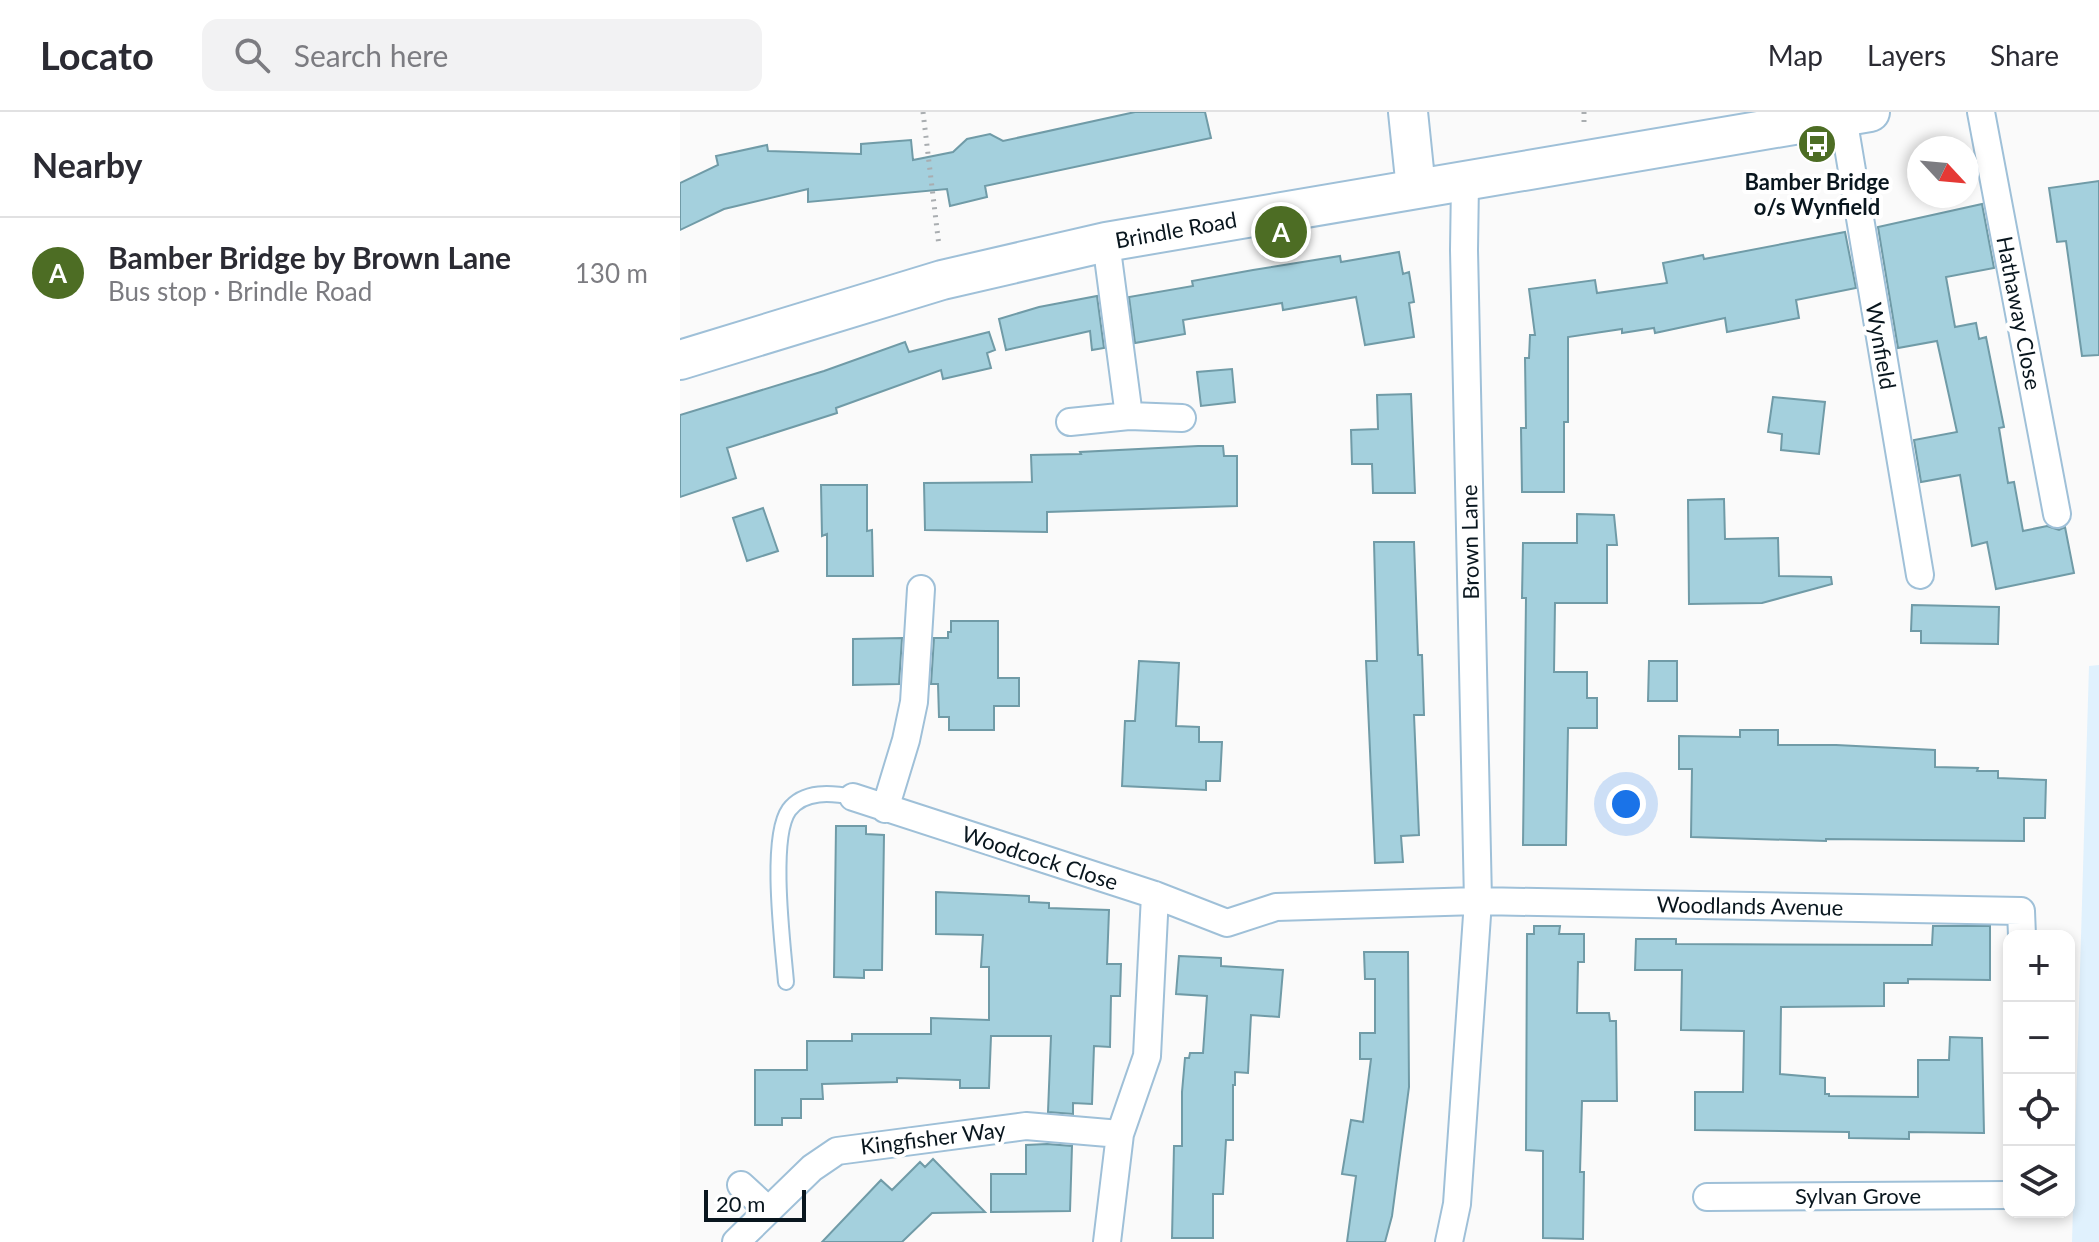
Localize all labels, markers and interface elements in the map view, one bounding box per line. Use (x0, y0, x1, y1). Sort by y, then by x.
search box (202, 19, 762, 91)
text: Locato (40, 32, 154, 78)
icon: search (230, 33, 274, 77)
text: Search here (294, 37, 448, 73)
text: Map (1768, 38, 1823, 72)
text: Layers (1867, 38, 1946, 72)
text: Share (1990, 38, 2059, 72)
bus stop icon: Bamber Bridge o/s Wynfield (1796, 123, 1838, 165)
north arrow (1907, 136, 1979, 208)
text: Nearby (32, 144, 143, 185)
place label: Bamber Bridge o/s Wynfield (1745, 168, 1890, 220)
pin: A (1255, 202, 1307, 262)
street label: Brindle Road (1113, 206, 1239, 253)
street label: Hathaway Close (1991, 234, 2048, 392)
text: Bamber Bridge by Brown Lane (108, 239, 511, 275)
text: A (49, 257, 67, 289)
text: 130 m (575, 257, 648, 289)
text: Bus stop · Brindle Road (108, 275, 372, 307)
street label: Wynfield (1861, 300, 1902, 391)
street label: Brown Lane (1455, 484, 1484, 600)
your location (1606, 784, 1646, 824)
street label: Woodcock Close (959, 820, 1122, 895)
street label: Woodlands Avenue (1656, 890, 1844, 921)
map controls (2003, 930, 2075, 1218)
button: + (2003, 930, 2075, 1002)
button: − (2003, 1002, 2075, 1074)
button: locate (2003, 1074, 2075, 1146)
street label: Kingfisher Way (859, 1115, 1008, 1160)
button: layers (2003, 1146, 2075, 1218)
street label: Sylvan Grove (1795, 1182, 1921, 1209)
scale bar (704, 1186, 806, 1222)
text: 20 m (716, 1190, 765, 1217)

